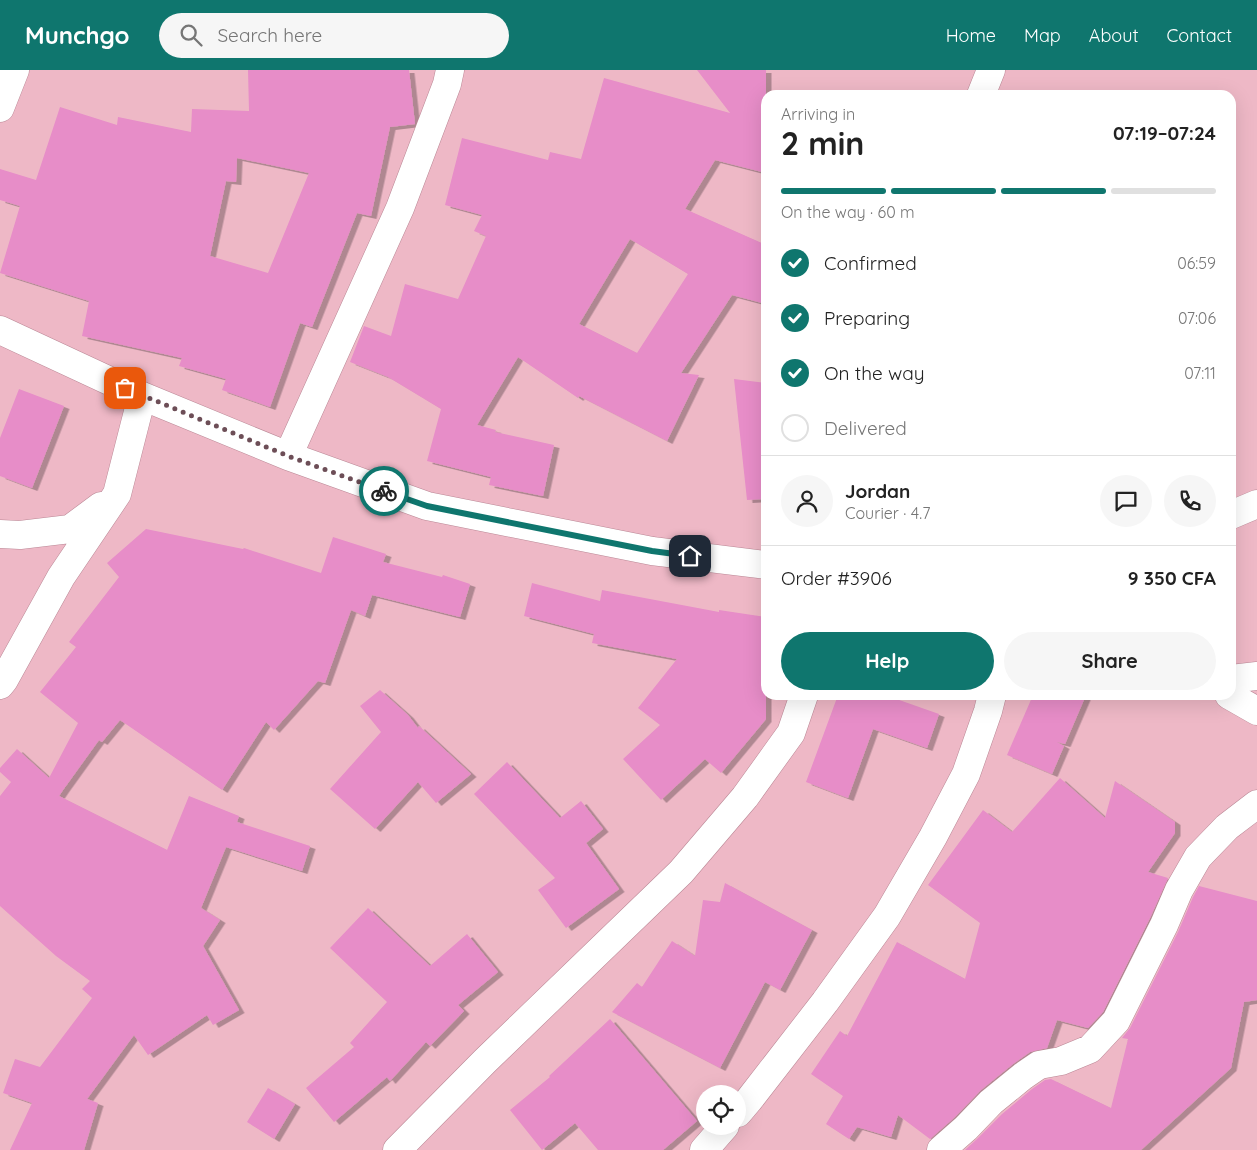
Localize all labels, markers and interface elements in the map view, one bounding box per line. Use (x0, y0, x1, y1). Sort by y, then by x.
search box (159, 13, 509, 58)
text: Munchgo (25, 20, 129, 50)
icon: search (177, 21, 205, 49)
text: Search here (217, 23, 322, 47)
text: Home (946, 24, 996, 47)
text: Map (1024, 24, 1061, 47)
text: About (1089, 24, 1139, 47)
text: Contact (1167, 24, 1232, 47)
text: Arriving in (781, 104, 855, 124)
text: 07:19–07:24 (1113, 121, 1216, 145)
text: 2 min (781, 123, 864, 163)
text: On the way · 60 m (781, 202, 915, 222)
icon: check (781, 249, 809, 277)
text: Confirmed (824, 251, 917, 275)
text: 06:59 (1177, 253, 1216, 273)
icon: check (781, 304, 809, 332)
text: Preparing (824, 306, 910, 330)
text: 07:06 (1178, 308, 1216, 328)
icon: check (781, 359, 809, 387)
text: On the way (824, 361, 925, 385)
text: 07:11 (1184, 363, 1216, 383)
pin (104, 367, 146, 409)
icon: bag (111, 374, 139, 402)
text: Delivered (824, 416, 907, 440)
courier (359, 466, 409, 516)
button: person (781, 475, 833, 527)
button: chat (1100, 475, 1152, 527)
button: phone (1164, 475, 1216, 527)
icon: bike (370, 477, 398, 505)
text: Jordan (845, 479, 910, 503)
text: Courier · 4.7 (845, 503, 930, 523)
pin (669, 535, 711, 577)
icon: home (676, 542, 704, 570)
text: Order #3906 (781, 566, 892, 590)
text: 9 350 CFA (1128, 566, 1216, 590)
button: Help (781, 632, 994, 690)
button: Share (1004, 632, 1216, 690)
map controls (696, 1085, 746, 1135)
button: locate (696, 1085, 746, 1135)

